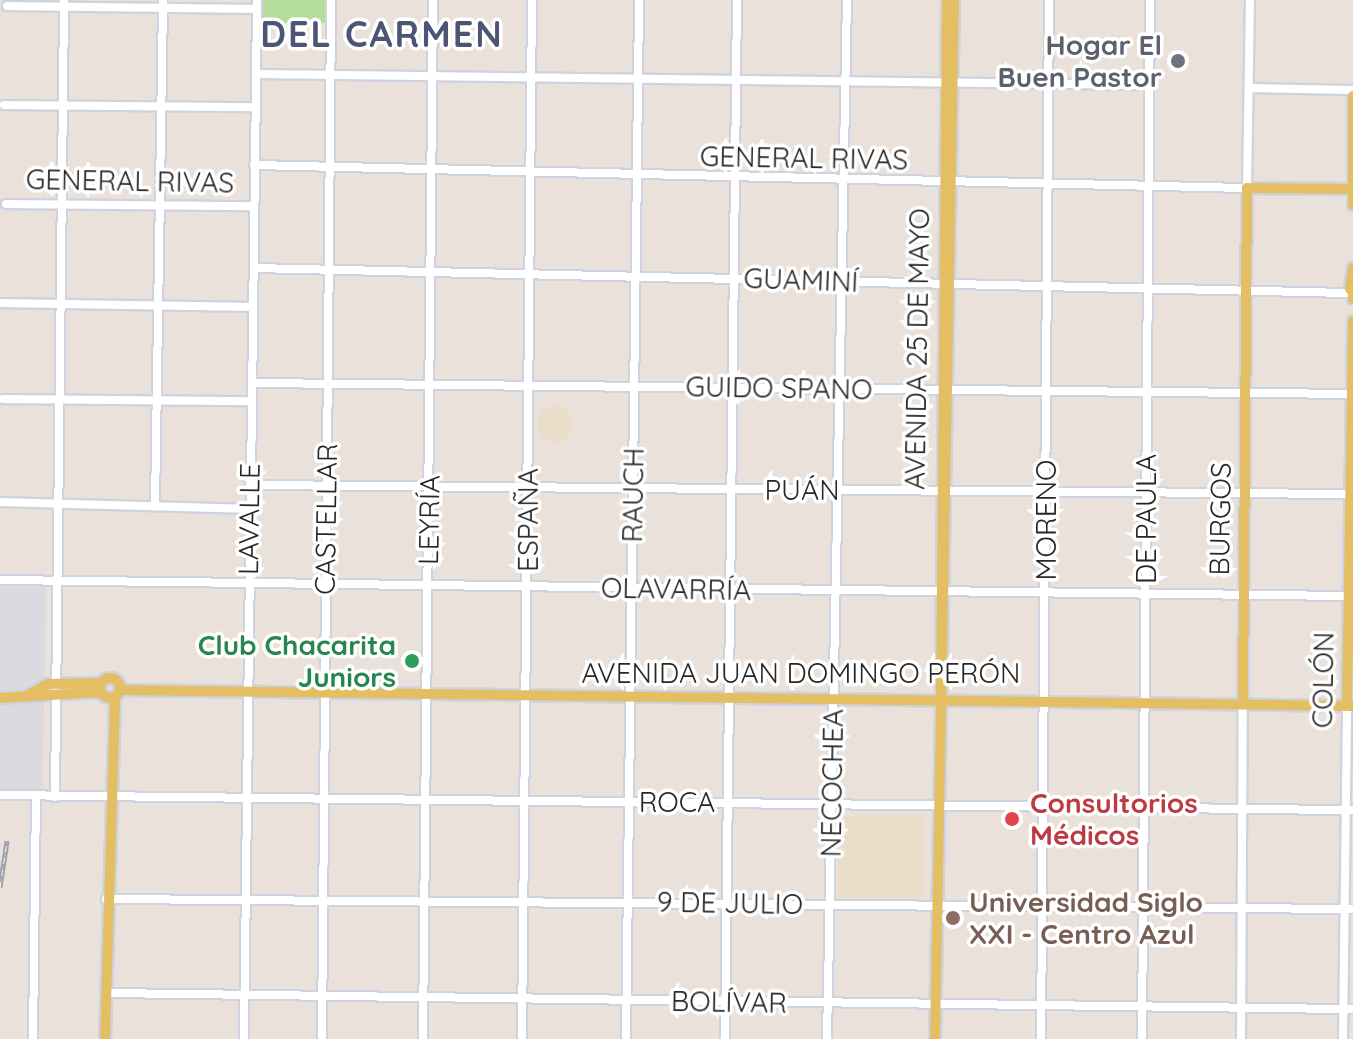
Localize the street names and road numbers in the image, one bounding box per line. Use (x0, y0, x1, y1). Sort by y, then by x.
street label: GENERAL RIVAS (700, 139, 908, 177)
street label: GENERAL RIVAS (26, 162, 234, 200)
street label: AVENIDA 25 DE MAYO (898, 208, 936, 490)
street label: GUAMINÍ (743, 261, 859, 299)
street label: GUIDO SPANO (685, 370, 873, 406)
street label: CASTELLAR (308, 443, 344, 595)
street label: RAUCH (615, 447, 651, 543)
street label: DE PAULA (1129, 454, 1163, 584)
street label: MORENO (1029, 459, 1063, 581)
street label: BURGOS (1202, 462, 1238, 576)
street label: LAVALLE (231, 463, 267, 575)
street label: ESPAÑA (511, 468, 545, 572)
street label: PUÁN (764, 473, 840, 507)
street label: LEYRÍA (411, 475, 447, 565)
street label: OLAVARRÍA (601, 571, 751, 607)
street label: COLÓN (1305, 631, 1341, 729)
street label: AVENIDA JUAN DOMINGO PERÓN (582, 656, 1020, 690)
street label: NECOCHEA (814, 708, 850, 858)
street label: ROCA (639, 785, 715, 819)
street label: 9 DE JULIO (657, 885, 803, 921)
street label: BOLÍVAR (671, 984, 787, 1020)

